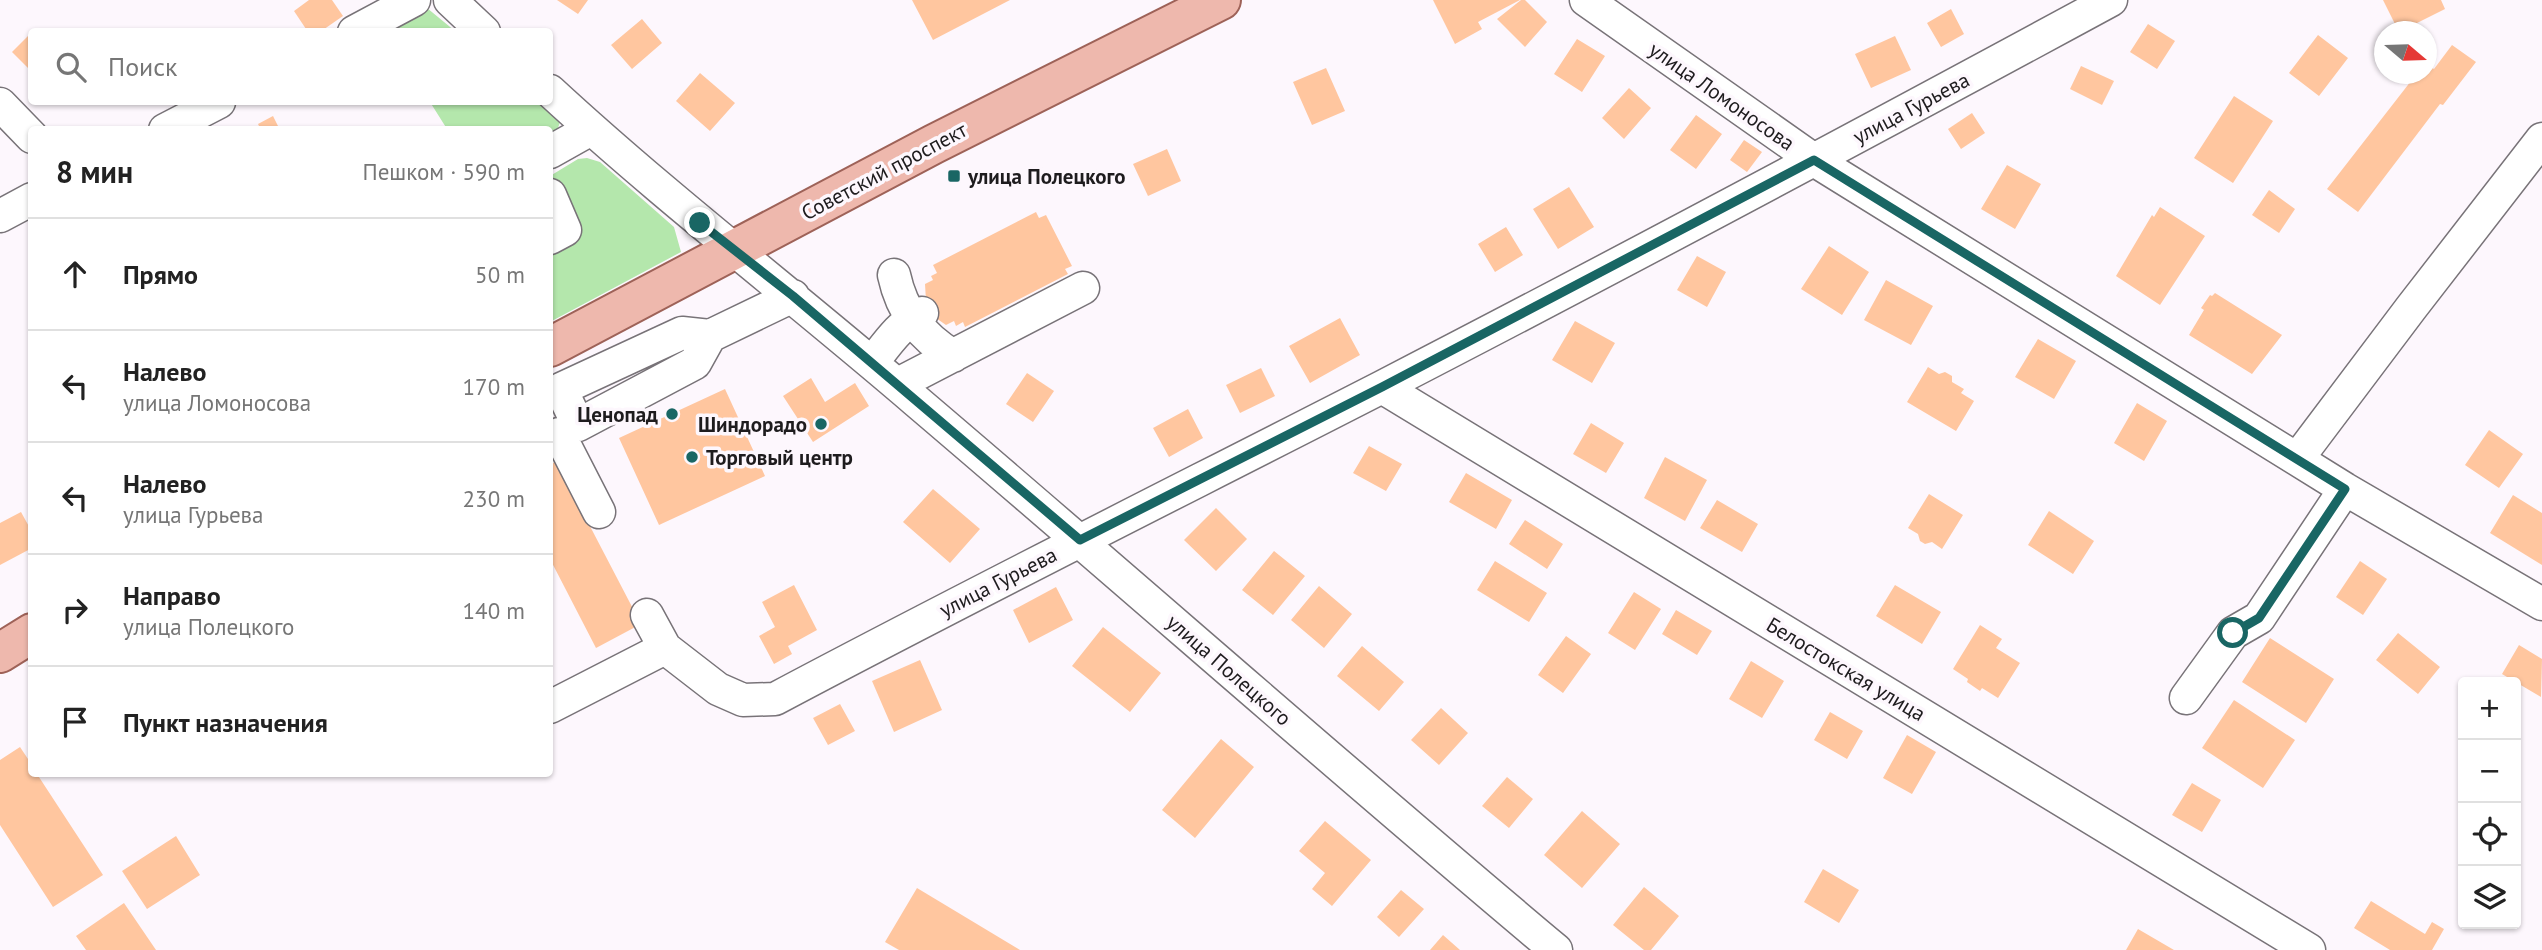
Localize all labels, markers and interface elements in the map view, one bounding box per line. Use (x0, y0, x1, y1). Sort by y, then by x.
north arrow (2374, 21, 2437, 84)
search box (28, 28, 553, 105)
street label: улица Ломоносова (1644, 36, 1800, 156)
icon: search (52, 48, 90, 86)
text: Поиск (108, 50, 177, 83)
street label: улица Гурьева (1848, 66, 1974, 150)
street label: Советский проспект (797, 116, 972, 226)
text: 8 мин (56, 152, 133, 191)
text: Пешком · 590 m (362, 157, 525, 186)
place label: улица Полецкого (967, 163, 1125, 190)
marker: улица Полецкого (946, 168, 962, 184)
route end (684, 207, 715, 238)
icon: ahead (56, 255, 94, 293)
text: Прямо (123, 258, 198, 291)
text: 50 m (475, 260, 525, 289)
text: Налево (123, 355, 207, 388)
icon: left (56, 367, 94, 405)
text: 170 m (463, 372, 525, 401)
text: улица Ломоносова (123, 388, 311, 417)
place label: Ценопад (577, 401, 658, 428)
marker: Ценопад (664, 406, 680, 422)
place label: Шиндорадо (698, 411, 807, 438)
marker: Шиндорадо (813, 416, 829, 432)
place label: Торговый центр (706, 444, 853, 471)
marker: Торговый центр (684, 449, 700, 465)
text: Налево (123, 467, 207, 500)
icon: left (56, 479, 94, 517)
text: 230 m (463, 484, 525, 513)
text: улица Гурьева (123, 500, 263, 529)
street label: улица Гурьева (935, 541, 1061, 623)
text: Направо (123, 579, 221, 612)
icon: right (56, 591, 94, 629)
text: 140 m (463, 596, 525, 625)
street label: улица Полецкого (1161, 608, 1297, 732)
street label: Белостокская улица (1762, 611, 1930, 727)
text: улица Полецкого (123, 612, 294, 641)
route start (2217, 617, 2248, 648)
map controls (2458, 677, 2521, 929)
button: + (2458, 677, 2521, 740)
icon: arrive (56, 703, 94, 741)
text: Пункт назначения (123, 706, 328, 739)
button: − (2458, 740, 2521, 803)
button: locate (2458, 803, 2521, 866)
button: layers (2458, 866, 2521, 929)

